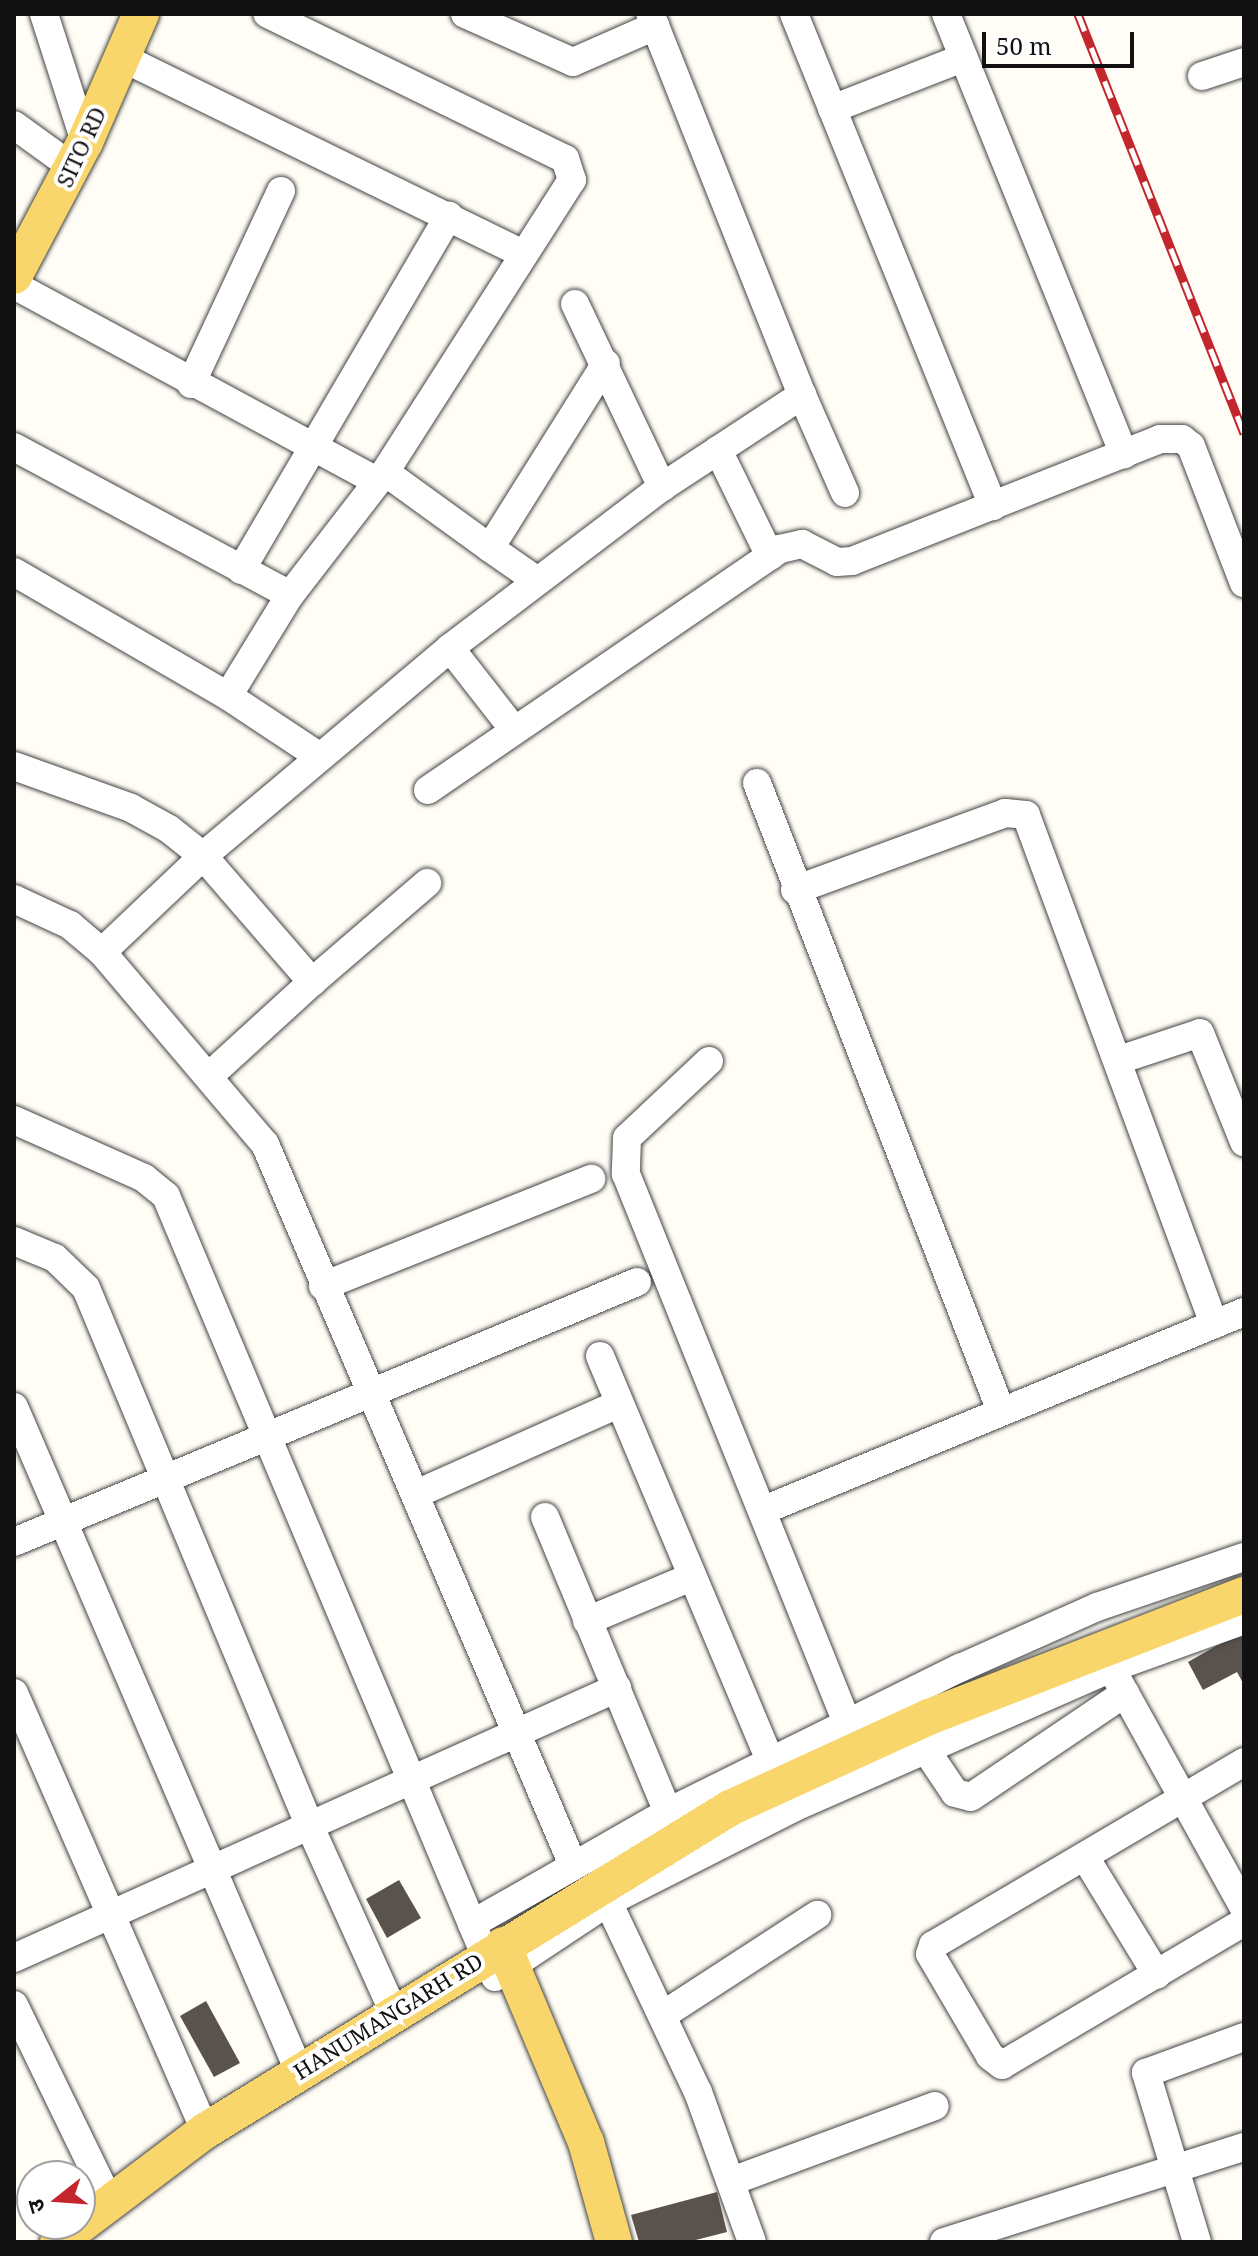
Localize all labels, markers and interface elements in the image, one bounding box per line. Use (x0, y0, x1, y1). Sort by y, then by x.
scale bar (986, 16, 1138, 66)
text: 50 m (996, 29, 1052, 62)
street label: SITO RD (51, 103, 111, 191)
street label: HANUMANGARH RD (289, 1947, 487, 2085)
north arrow (16, 2160, 96, 2240)
text: उ (19, 2196, 51, 2217)

